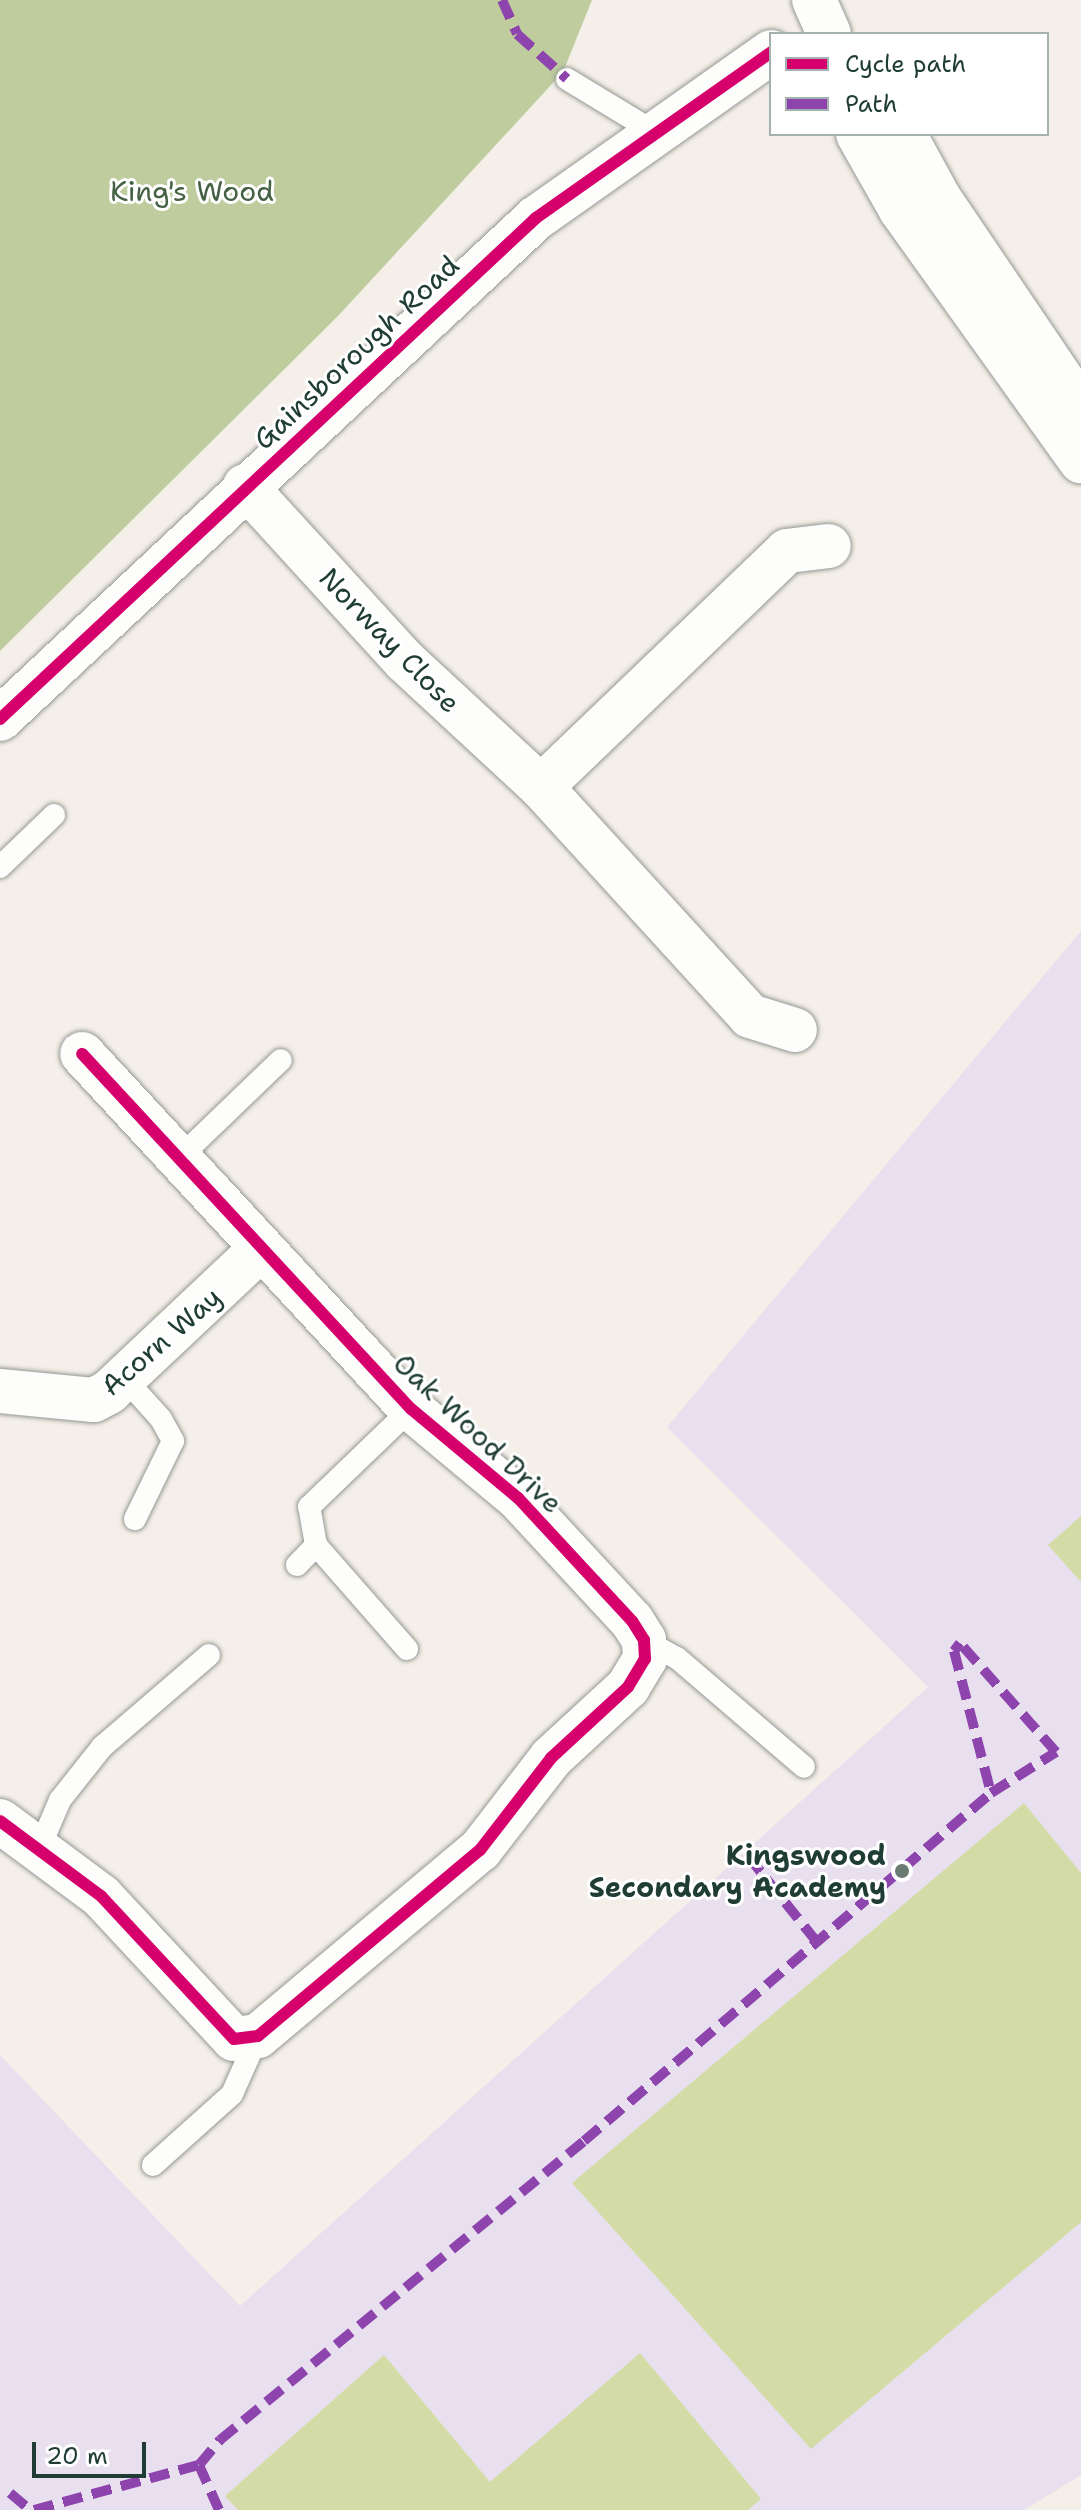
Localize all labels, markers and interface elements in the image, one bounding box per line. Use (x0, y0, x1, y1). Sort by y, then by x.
legend (769, 32, 1049, 136)
text: Cycle path (845, 48, 966, 80)
text: Path (845, 88, 897, 120)
park label: King's Wood (110, 174, 274, 208)
street label: Gainsborough Road (246, 248, 466, 456)
street label: Norway Close (313, 561, 467, 719)
street label: Acorn Way (94, 1280, 228, 1402)
street label: Oak Wood Drive (387, 1346, 569, 1520)
place label: Kingswood Secondary Academy (589, 1838, 886, 1904)
marker: Kingswood Secondary Academy (893, 1862, 911, 1880)
scale bar (36, 2426, 150, 2476)
text: 20 m (46, 2440, 108, 2472)

